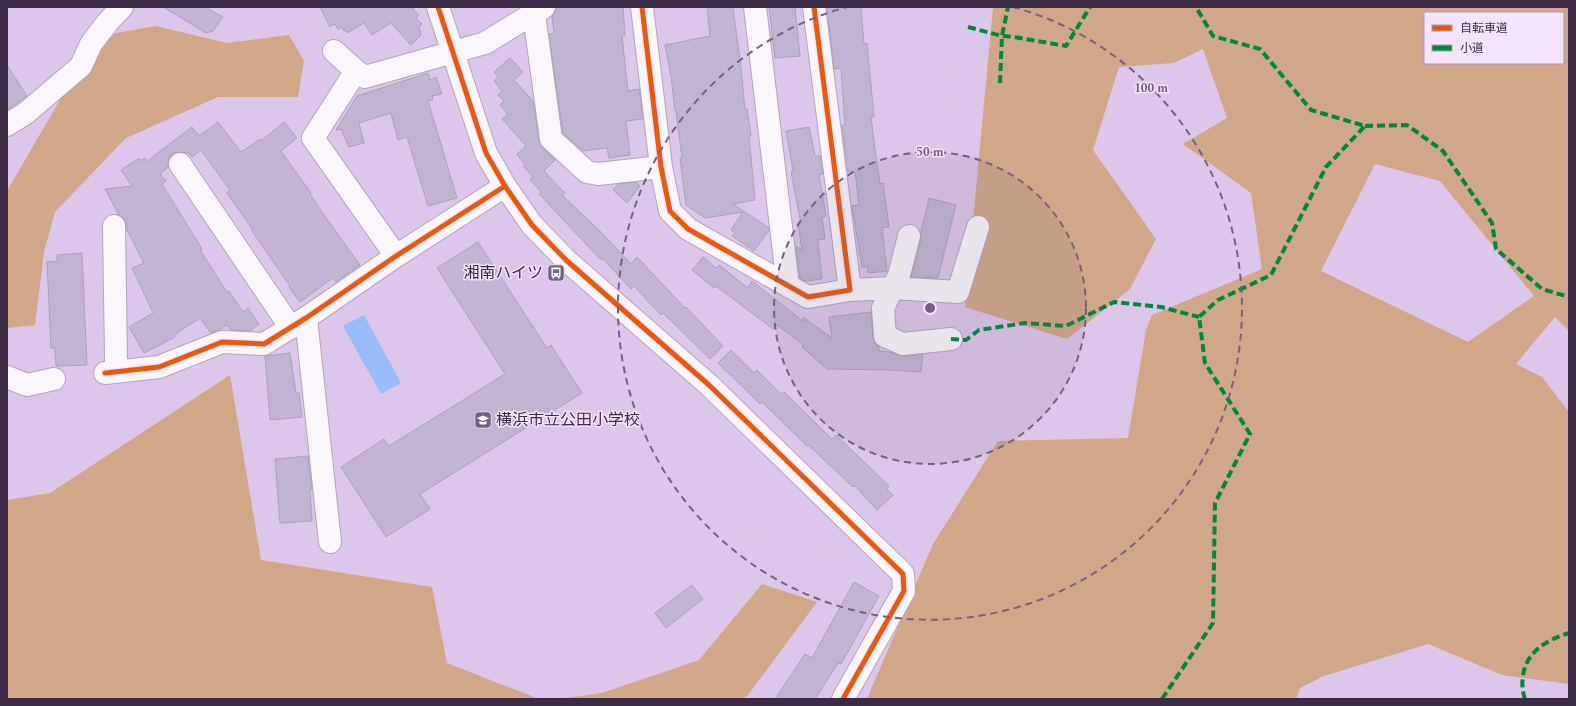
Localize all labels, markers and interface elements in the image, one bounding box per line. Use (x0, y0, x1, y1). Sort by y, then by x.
legend (1424, 12, 1564, 64)
text: 自転車道 (1460, 19, 1508, 38)
text: 小道 (1460, 39, 1484, 58)
text: 100 m (1134, 79, 1168, 98)
text: 50 m (916, 143, 944, 162)
place label: 湘南ハイツ (463, 261, 543, 285)
bus stop icon: 湘南ハイツ (546, 263, 566, 283)
centre of rings (923, 301, 937, 315)
place label: 横浜市立公田小学校 (496, 408, 640, 432)
school or university icon: 横浜市立公田小学校 (473, 410, 493, 430)

